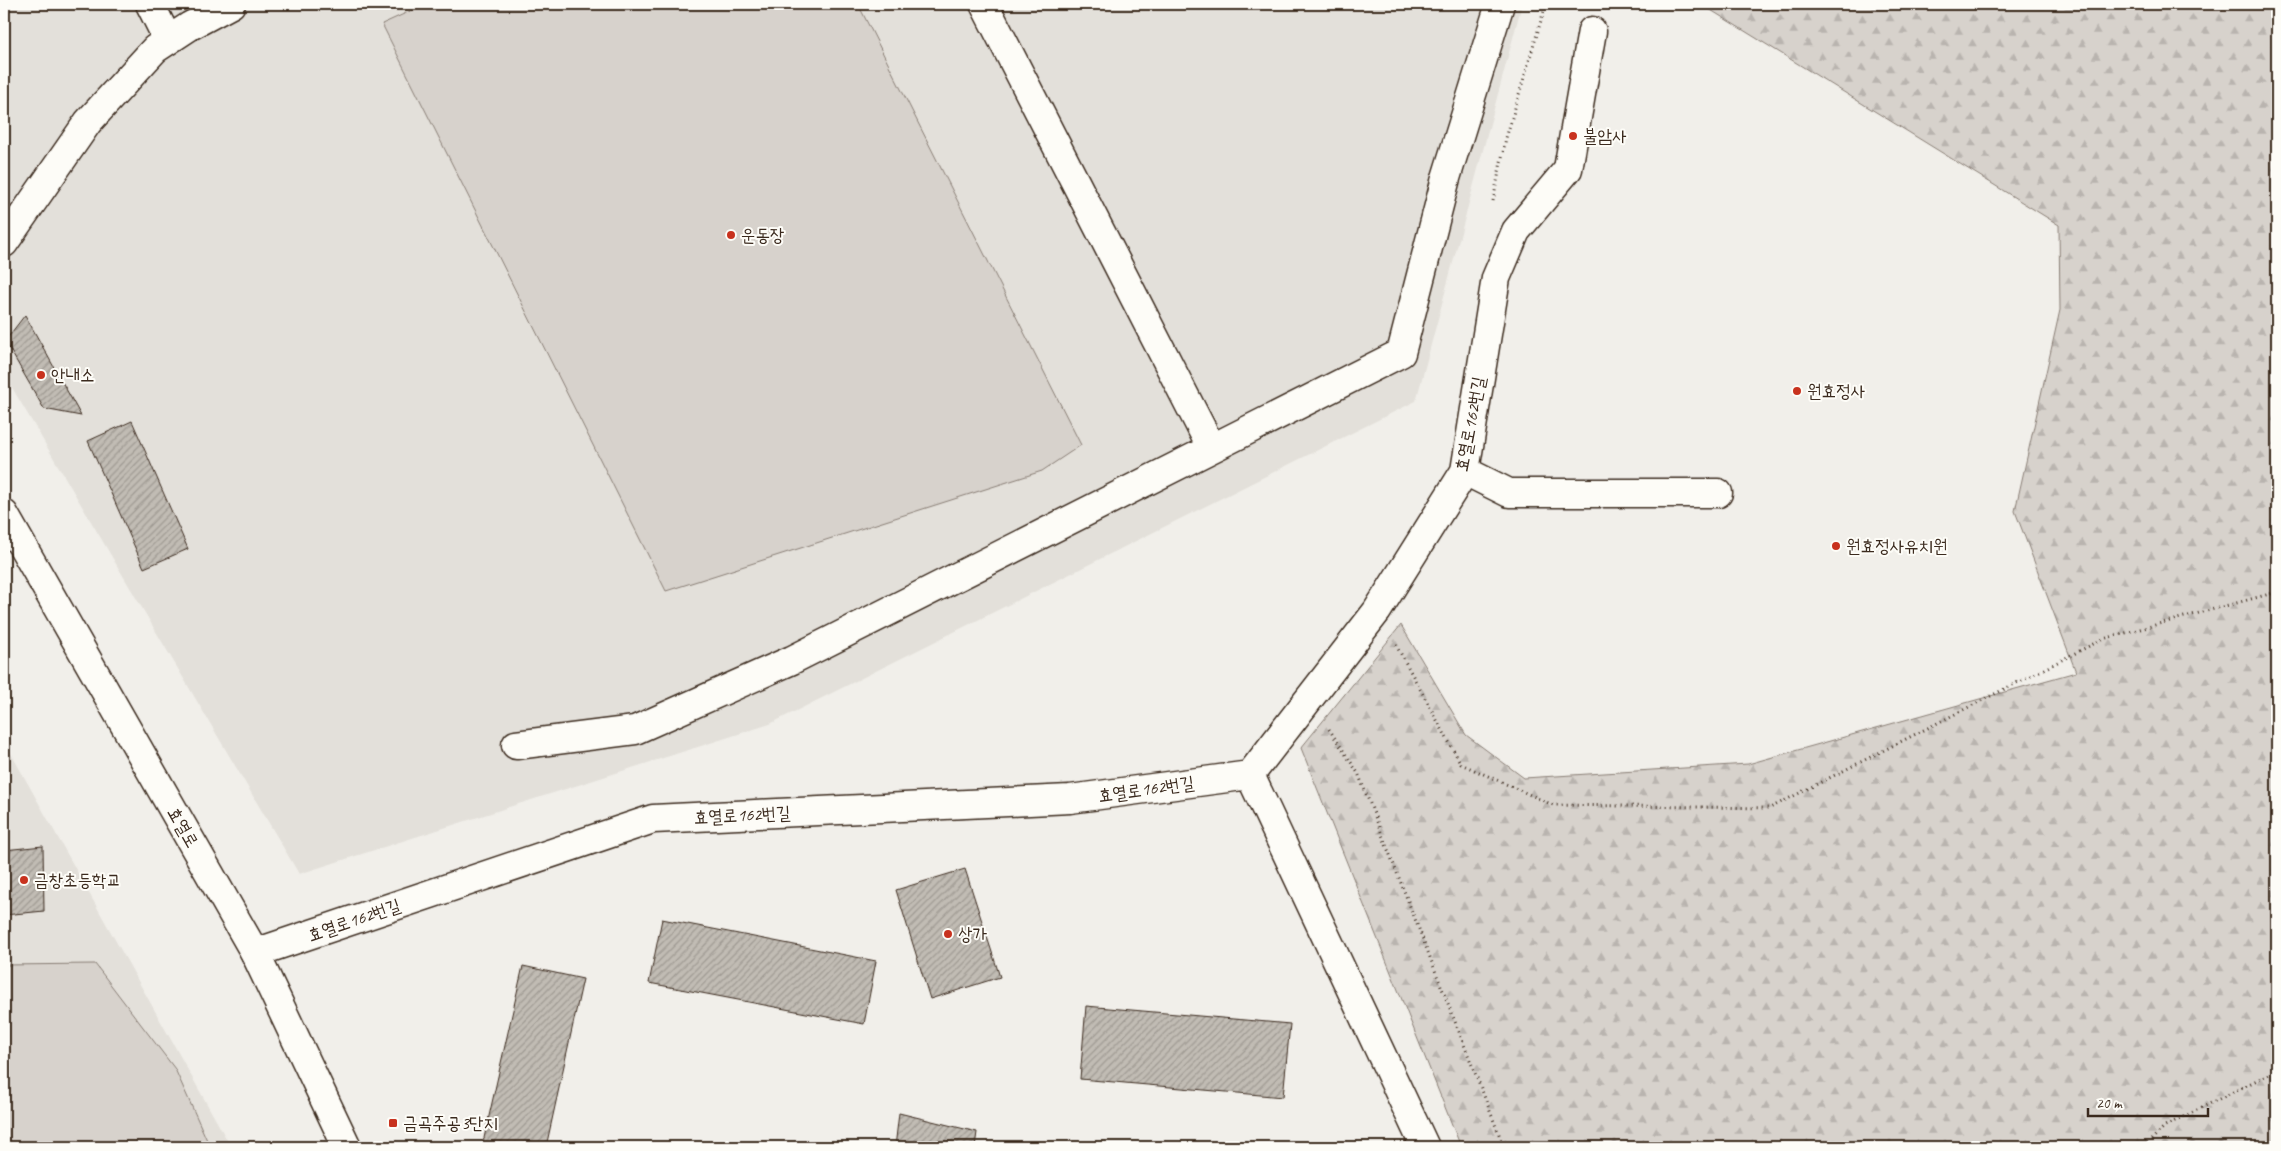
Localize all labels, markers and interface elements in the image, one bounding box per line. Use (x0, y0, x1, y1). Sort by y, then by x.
place label: 불암사 (1583, 125, 1627, 147)
marker: 불암사 (1567, 130, 1579, 142)
place label: 운동장 (741, 224, 784, 246)
marker: 운동장 (725, 229, 737, 241)
place label: 안내소 (51, 364, 94, 386)
marker: 안내소 (35, 369, 47, 381)
street label: 효열로162번길 (1450, 374, 1490, 474)
place label: 원효정사 (1807, 380, 1865, 402)
marker: 원효정사 (1791, 385, 1803, 397)
place label: 원효정사유치원 (1846, 535, 1947, 557)
marker: 원효정사유치원 (1830, 540, 1842, 552)
street label: 효열로162번길 (1097, 771, 1196, 807)
street label: 효열로162번길 (693, 801, 791, 829)
street label: 효열로 (163, 803, 203, 851)
place label: 금창초등학교 (34, 869, 121, 891)
marker: 금창초등학교 (18, 874, 30, 886)
street label: 효열로162번길 (305, 894, 404, 946)
place label: 상가 (958, 923, 987, 945)
marker: 상가 (942, 928, 954, 940)
scale bar (2088, 1086, 2208, 1118)
text: 20 m (2096, 1094, 2123, 1113)
place label: 금곡주공3단지 (403, 1112, 498, 1134)
marker: 금곡주공3단지 (387, 1117, 399, 1129)

